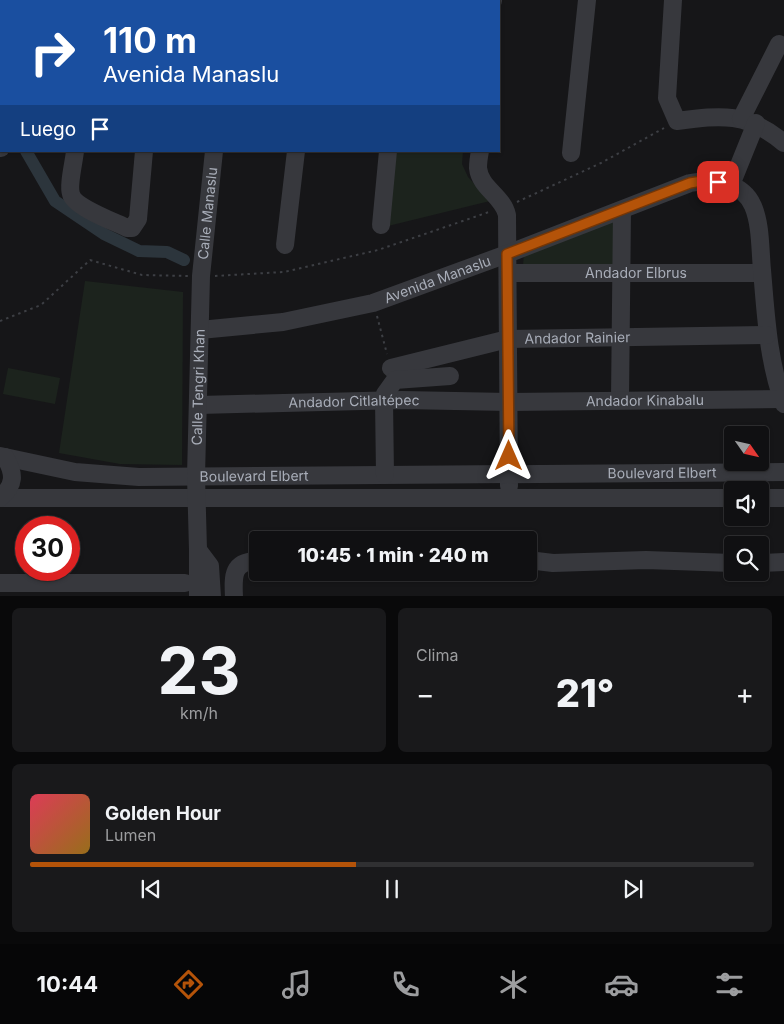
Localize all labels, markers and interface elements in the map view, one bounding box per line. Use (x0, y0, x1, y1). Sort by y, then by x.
text: 110 m (103, 19, 197, 61)
icon: right (20, 20, 85, 85)
text: Avenida Manaslu (103, 61, 279, 87)
icon: arrive (86, 115, 114, 143)
text: Luego (20, 118, 76, 141)
pin (697, 161, 739, 203)
street label: Calle Manaslu (194, 166, 220, 260)
icon: arrive (704, 168, 732, 196)
street label: Avenida Manaslu (382, 252, 493, 306)
street label: Andador Elbrus (585, 264, 687, 281)
street label: Andador Rainier (524, 328, 631, 347)
street label: Calle Tengri Khan (188, 329, 208, 446)
street label: Andador Citlaltépec (288, 391, 420, 411)
street label: Andador Kinabalu (586, 391, 704, 409)
north arrow (724, 426, 769, 471)
map controls (724, 426, 769, 581)
position arrow (482, 429, 534, 481)
street label: Boulevard Elbert (608, 464, 717, 481)
street label: Boulevard Elbert (200, 467, 309, 485)
button: sound (724, 481, 769, 526)
speed limit sign: 30 (15, 516, 80, 581)
button: search (724, 536, 769, 581)
text: 10:45 · 1 min · 240 m (297, 544, 489, 567)
text: 23 (158, 631, 240, 710)
text: Clima (416, 645, 458, 665)
text: 21° (556, 670, 614, 716)
text: − (416, 677, 435, 711)
text: + (735, 677, 754, 711)
text: km/h (180, 703, 218, 723)
text: Golden Hour (105, 802, 221, 825)
text: Lumen (105, 825, 156, 845)
icon: previous (137, 875, 165, 903)
icon: pause (378, 875, 406, 903)
icon: next (619, 875, 647, 903)
icon: directions (171, 967, 206, 1002)
icon: music (279, 967, 314, 1002)
icon: phone (388, 967, 423, 1002)
icon: climate (496, 967, 531, 1002)
icon: car (604, 967, 639, 1002)
icon: filters (712, 967, 747, 1002)
text: 10:44 (37, 971, 98, 997)

